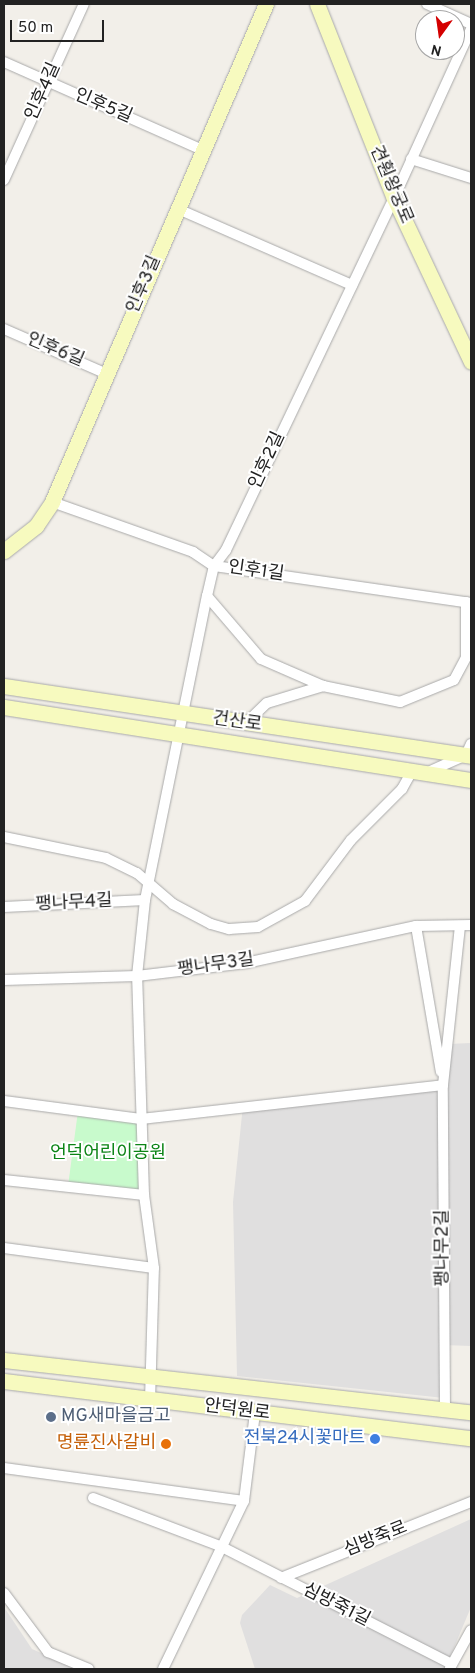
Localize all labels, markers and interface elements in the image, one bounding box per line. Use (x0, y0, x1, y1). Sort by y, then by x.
scale bar (12, 10, 106, 42)
north arrow (415, 10, 465, 60)
text: 50 m (18, 19, 53, 38)
text: N (430, 40, 443, 59)
street label: 인후4길 (22, 60, 66, 124)
street label: 인후5길 (71, 85, 135, 129)
street label: 견훤왕궁로 (364, 143, 416, 227)
street label: 인후3길 (123, 253, 167, 317)
street label: 인후6길 (23, 329, 87, 373)
street label: 인후2길 (245, 429, 291, 493)
street label: 인후1길 (227, 557, 285, 587)
street label: 건산로 (211, 709, 263, 737)
street label: 팽나무4길 (35, 891, 113, 917)
street label: 팽나무3길 (176, 950, 256, 982)
park label: 언덕어린이공원 (50, 1143, 166, 1165)
street label: 팽나무2길 (433, 1209, 455, 1287)
street label: 안덕원로 (203, 1396, 271, 1426)
place label: MG새마을금고 (61, 1406, 171, 1428)
marker: MG새마을금고 (45, 1411, 57, 1423)
place label: 전북24시꽃마트 (244, 1428, 365, 1450)
place label: 명륜진사갈비 (57, 1433, 156, 1455)
marker: 전북24시꽃마트 (369, 1433, 381, 1445)
marker: 명륜진사갈비 (160, 1438, 172, 1450)
street label: 심방죽로 (341, 1518, 411, 1562)
street label: 심방죽1길 (299, 1580, 373, 1632)

